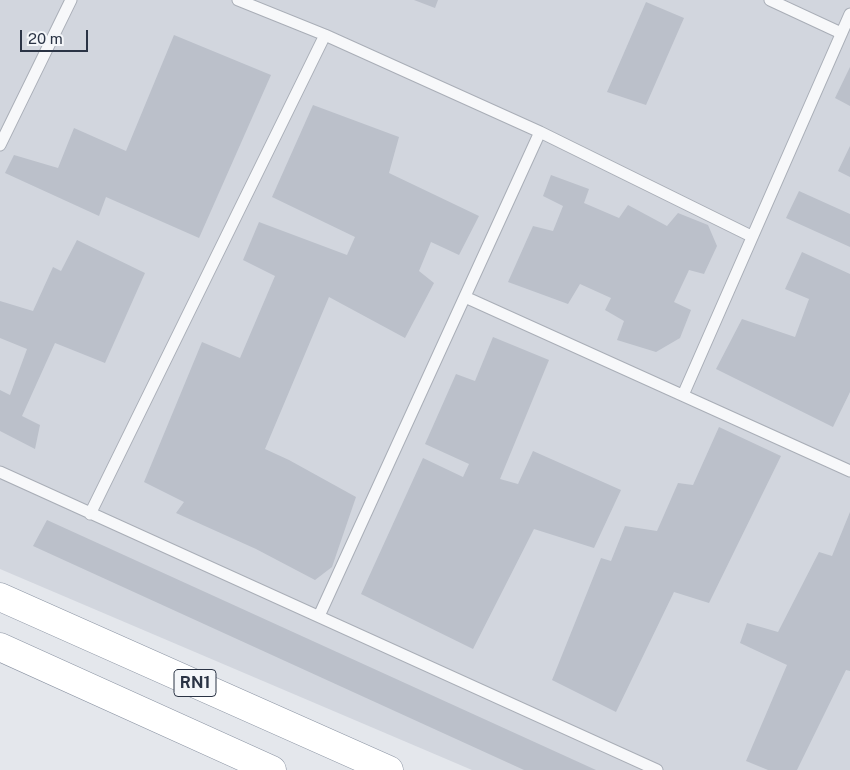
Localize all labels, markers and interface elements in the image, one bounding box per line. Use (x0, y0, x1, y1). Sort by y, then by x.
scale bar (22, 20, 90, 52)
text: 20 m (28, 30, 63, 47)
road number: RN1 (174, 670, 216, 696)

